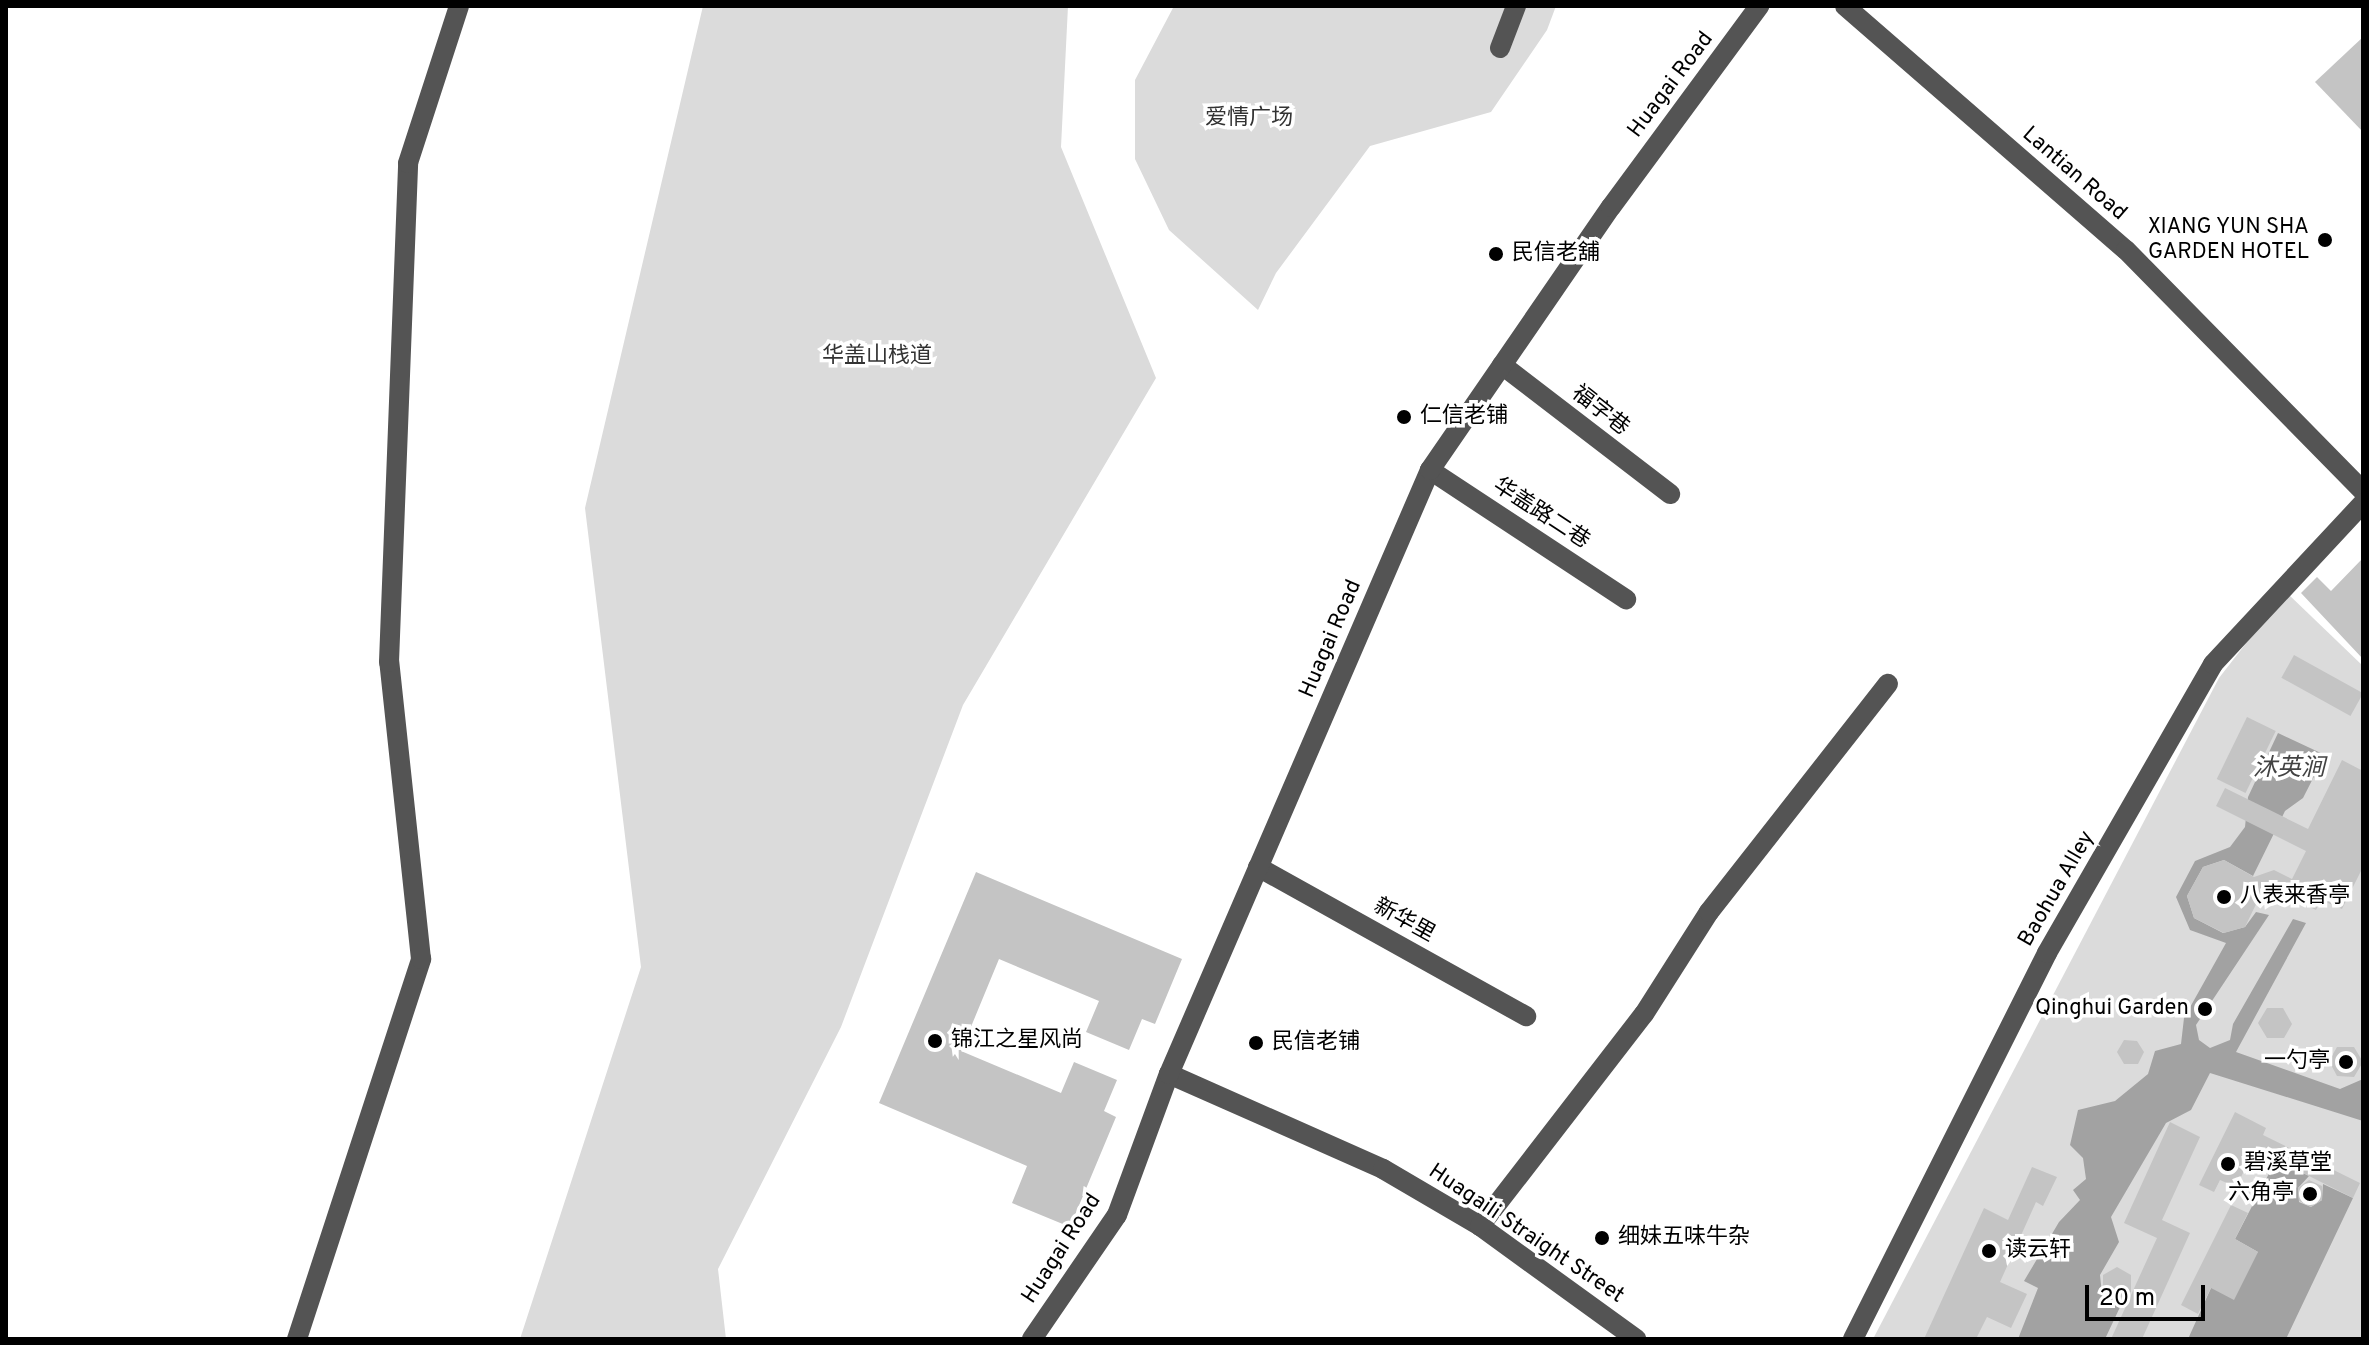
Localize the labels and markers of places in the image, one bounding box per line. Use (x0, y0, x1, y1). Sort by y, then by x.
place label: XIANG YUN SHA GARDEN HOTEL (2147, 214, 2309, 266)
marker: XIANG YUN SHA GARDEN HOTEL (2316, 231, 2334, 249)
place label: 民信老舖 (1512, 241, 1600, 267)
marker: 民信老舖 (1487, 245, 1505, 263)
place label: 仁信老铺 (1420, 404, 1508, 430)
marker: 仁信老铺 (1395, 408, 1413, 426)
place label: 八表来香亭 (2240, 884, 2350, 910)
marker: 八表来香亭 (2215, 888, 2233, 906)
place label: Qinghui Garden (2035, 996, 2189, 1022)
marker: Qinghui Garden (2196, 1000, 2214, 1018)
place label: 锦江之星风尚 (951, 1028, 1083, 1054)
place label: 民信老铺 (1272, 1030, 1360, 1056)
marker: 锦江之星风尚 (926, 1032, 944, 1050)
marker: 民信老铺 (1247, 1034, 1265, 1052)
place label: 一勺亭 (2264, 1049, 2330, 1075)
marker: 一勺亭 (2337, 1053, 2355, 1071)
place label: 碧溪草堂 (2244, 1151, 2332, 1177)
marker: 碧溪草堂 (2219, 1155, 2237, 1173)
place label: 六角亭 (2228, 1181, 2294, 1207)
marker: 六角亭 (2301, 1185, 2319, 1203)
place label: 细妹五味牛杂 (1618, 1225, 1750, 1251)
marker: 细妹五味牛杂 (1593, 1229, 1611, 1247)
place label: 读云轩 (2005, 1238, 2071, 1264)
marker: 读云轩 (1980, 1242, 1998, 1260)

